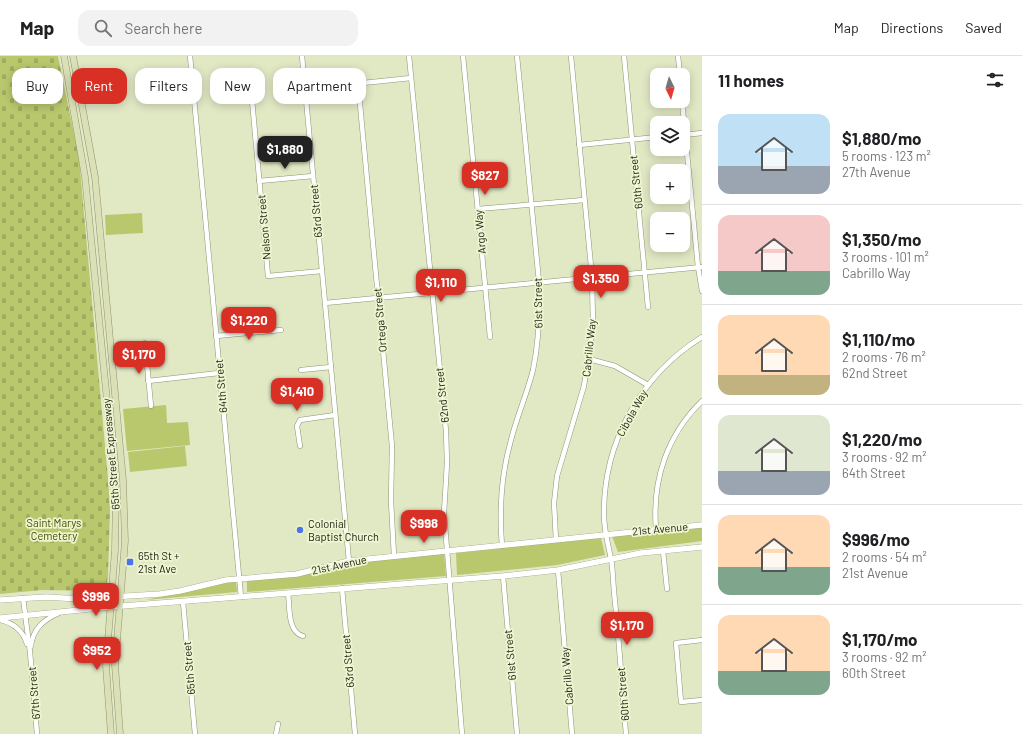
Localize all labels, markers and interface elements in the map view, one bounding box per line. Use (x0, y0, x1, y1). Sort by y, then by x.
search box (78, 10, 358, 46)
text: Map (20, 16, 54, 39)
icon: search (92, 17, 114, 39)
text: Search here (124, 19, 202, 37)
text: Map (834, 19, 859, 36)
text: Directions (881, 19, 943, 36)
text: Saved (965, 19, 1002, 36)
chip: Buy (12, 68, 63, 104)
chip: Rent (71, 68, 127, 104)
chip: Filters (135, 68, 202, 104)
chip: New (210, 68, 265, 104)
chip: Apartment (273, 68, 366, 104)
north arrow (650, 68, 690, 108)
map controls (650, 68, 690, 252)
icon: filters (984, 69, 1006, 91)
text: 11 homes (718, 70, 784, 90)
button: layers (650, 116, 690, 156)
text: $1,880/mo (842, 128, 922, 148)
icon: home (750, 130, 798, 178)
pin: $1,880 (252, 136, 318, 170)
text: $1,880 (267, 141, 303, 157)
text: 5 rooms · 123 m² (842, 148, 931, 164)
street label: 60th Street (626, 154, 645, 210)
pin: $827 (461, 162, 509, 196)
button: + (650, 164, 690, 204)
text: 27th Avenue (842, 164, 911, 180)
text: $827 (471, 167, 499, 183)
street label: 63rd Street (307, 184, 324, 238)
street label: Nelson Street (254, 194, 273, 260)
street label: Argo Way (471, 209, 488, 255)
button: − (650, 212, 690, 252)
text: $1,350/mo (842, 229, 921, 249)
icon: home (750, 231, 798, 279)
text: 3 rooms · 101 m² (842, 249, 929, 265)
pin: $1,350 (568, 265, 634, 299)
text: Cabrillo Way (842, 265, 911, 281)
pin: $1,110 (408, 269, 474, 303)
text: $1,350 (583, 270, 619, 286)
text: $1,110 (425, 274, 457, 290)
street label: 61st Street (531, 277, 544, 329)
street label: Ortega Street (370, 287, 389, 353)
pin: $1,220 (216, 307, 282, 341)
text: $1,220 (230, 312, 268, 328)
street label: Cabrillo Way (579, 318, 598, 377)
text: $1,110/mo (842, 329, 915, 349)
icon: home (750, 331, 798, 379)
pin: $1,170 (106, 341, 172, 375)
text: $1,170 (122, 346, 156, 362)
text: 2 rooms · 76 m² (842, 349, 926, 365)
street label: 64th Street (212, 359, 229, 413)
text: 62nd Street (842, 365, 908, 381)
street label: 62nd Street (432, 367, 451, 423)
pin: $1,410 (264, 378, 330, 412)
text: $1,410 (280, 383, 314, 399)
street label: Cibola Way (613, 387, 650, 438)
street label: 65th Street Expressway (99, 398, 122, 510)
text: $1,220/mo (842, 429, 922, 449)
icon: home (750, 431, 798, 479)
text: 3 rooms · 92 m² (842, 449, 926, 465)
text: 64th Street (842, 465, 906, 481)
pin: $998 (400, 510, 448, 544)
text: $998 (410, 515, 438, 531)
park label: Saint Marys Cemetery (27, 516, 81, 542)
place label: Colonial Baptist Church (308, 517, 379, 543)
street label: 21st Avenue (631, 520, 689, 537)
marker: Colonial Baptist Church (295, 525, 305, 535)
text: $996/mo (842, 529, 910, 549)
icon: home (750, 531, 798, 579)
place label: 65th St + 21st Ave (138, 549, 180, 575)
text: 2 rooms · 54 m² (842, 549, 927, 565)
street label: 21st Avenue (310, 552, 368, 577)
marker: 65th St + 21st Ave (125, 557, 135, 567)
text: 21st Avenue (842, 565, 908, 581)
pin: $996 (72, 583, 120, 617)
text: $996 (82, 588, 110, 604)
pin: $1,170 (594, 612, 660, 646)
text: $1,170 (610, 617, 644, 633)
street label: 61st Street (501, 629, 518, 681)
text: $1,170/mo (842, 629, 918, 649)
icon: home (750, 631, 798, 679)
street label: 63rd Street (339, 634, 356, 688)
pin: $952 (73, 637, 121, 671)
street label: 65th Street (180, 641, 197, 695)
text: $952 (83, 642, 111, 658)
street label: Cabrillo Way (557, 647, 576, 706)
text: 3 rooms · 92 m² (842, 649, 926, 665)
text: 60th Street (842, 665, 906, 681)
street label: 67th Street (25, 666, 42, 720)
street label: 60th Street (614, 667, 631, 722)

